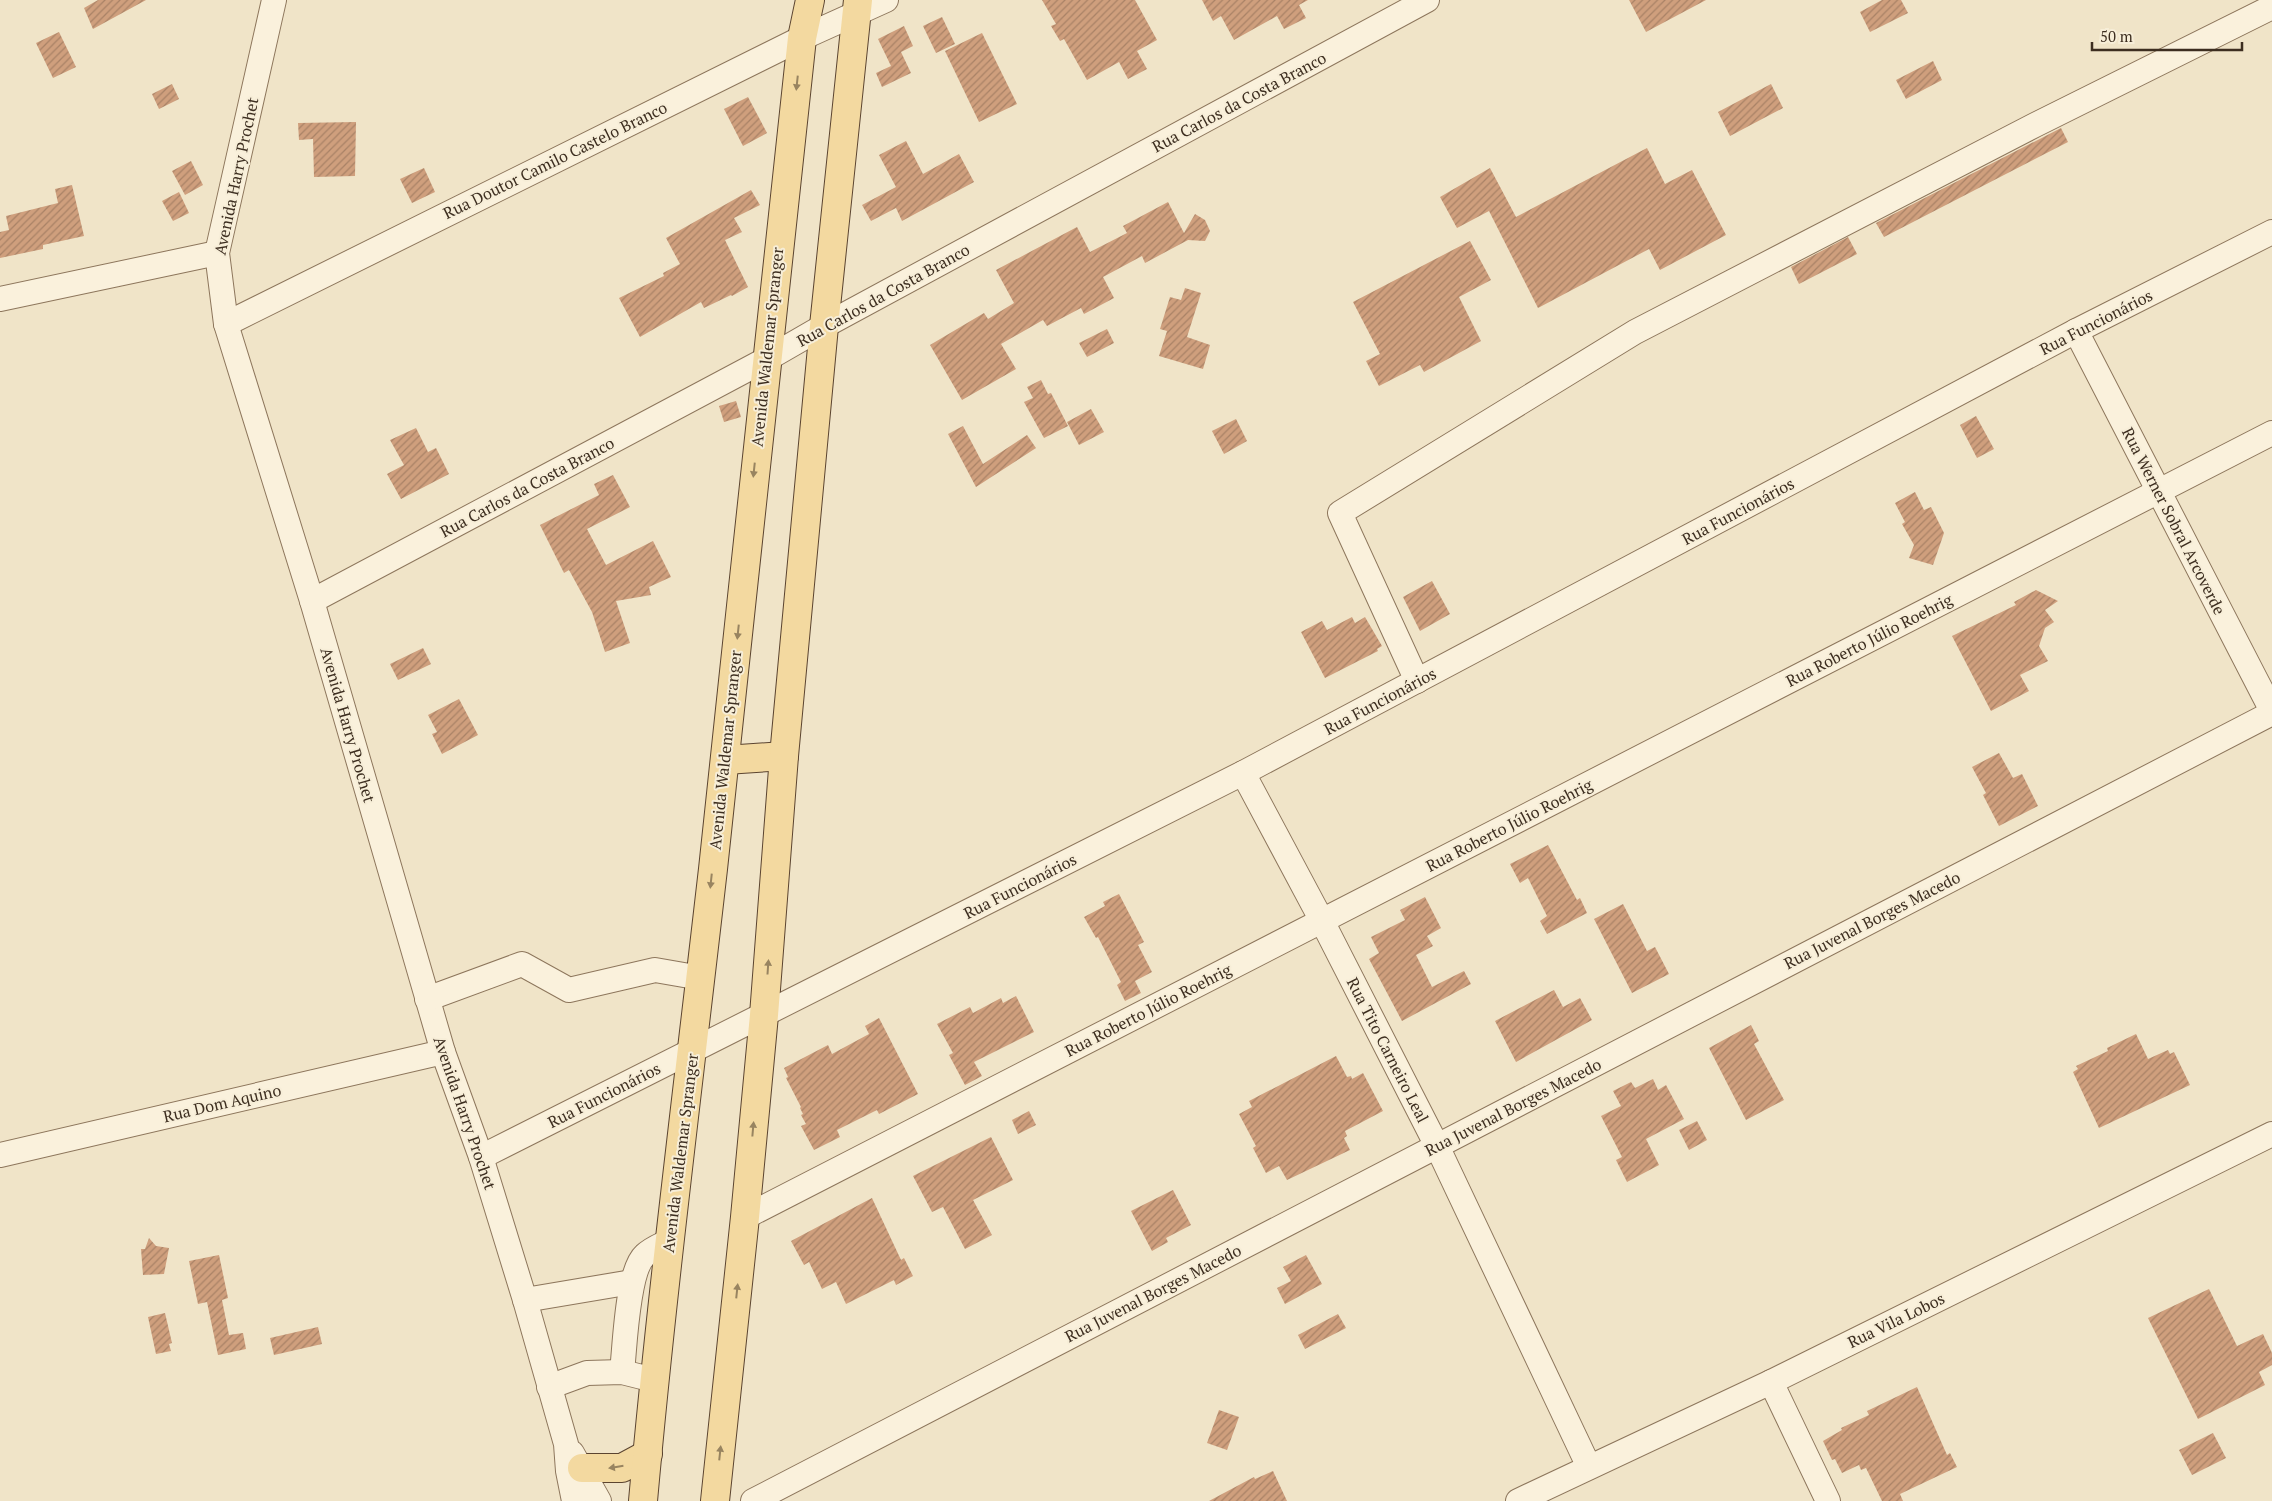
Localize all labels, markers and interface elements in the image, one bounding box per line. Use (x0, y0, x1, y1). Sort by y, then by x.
scale bar (2092, 20, 2242, 52)
text: 50 m (2100, 26, 2133, 46)
street label: Rua Carlos da Costa Branco (1148, 47, 1330, 157)
one-way arrow (793, 75, 801, 91)
street label: Avenida Harry Prochet (209, 95, 263, 257)
street label: Rua Doutor Camilo Castelo Branco (439, 96, 671, 224)
street label: Rua Carlos da Costa Branco (793, 238, 973, 352)
street label: Avenida Waldemar Spranger (746, 245, 789, 448)
street label: Rua Funcionários (2036, 284, 2156, 360)
street label: Rua Werner Sobral Arcoverde (2117, 424, 2231, 618)
street label: Rua Carlos da Costa Branco (436, 432, 618, 542)
one-way arrow (750, 463, 758, 479)
street label: Rua Funcionários (1678, 472, 1798, 550)
street label: Rua Roberto Júlio Roehrig (1782, 588, 1957, 692)
one-way arrow (734, 624, 742, 640)
street label: Avenida Harry Prochet (315, 645, 381, 805)
street label: Avenida Waldemar Spranger (704, 648, 747, 851)
street label: Rua Funcionários (1320, 662, 1440, 740)
street label: Rua Roberto Júlio Roehrig (1422, 773, 1597, 877)
street label: Rua Funcionários (960, 848, 1080, 924)
street label: Rua Juvenal Borges Macedo (1780, 866, 1964, 974)
one-way arrow (707, 873, 715, 889)
street label: Rua Roberto Júlio Roehrig (1061, 958, 1236, 1062)
one-way arrow (764, 959, 772, 975)
street label: Rua Tito Carneiro Leal (1342, 974, 1434, 1127)
street label: Avenida Harry Prochet (428, 1034, 502, 1192)
street label: Avenida Waldemar Spranger (657, 1051, 703, 1254)
street label: Rua Juvenal Borges Macedo (1421, 1053, 1605, 1161)
street label: Rua Funcionários (544, 1057, 664, 1133)
street label: Rua Dom Aquino (161, 1079, 283, 1127)
one-way arrow (750, 1121, 758, 1137)
street label: Rua Juvenal Borges Macedo (1061, 1239, 1245, 1347)
one-way arrow (734, 1283, 742, 1299)
street label: Rua Vila Lobos (1844, 1287, 1948, 1353)
one-way arrow (716, 1444, 724, 1460)
one-way arrow (608, 1464, 624, 1472)

